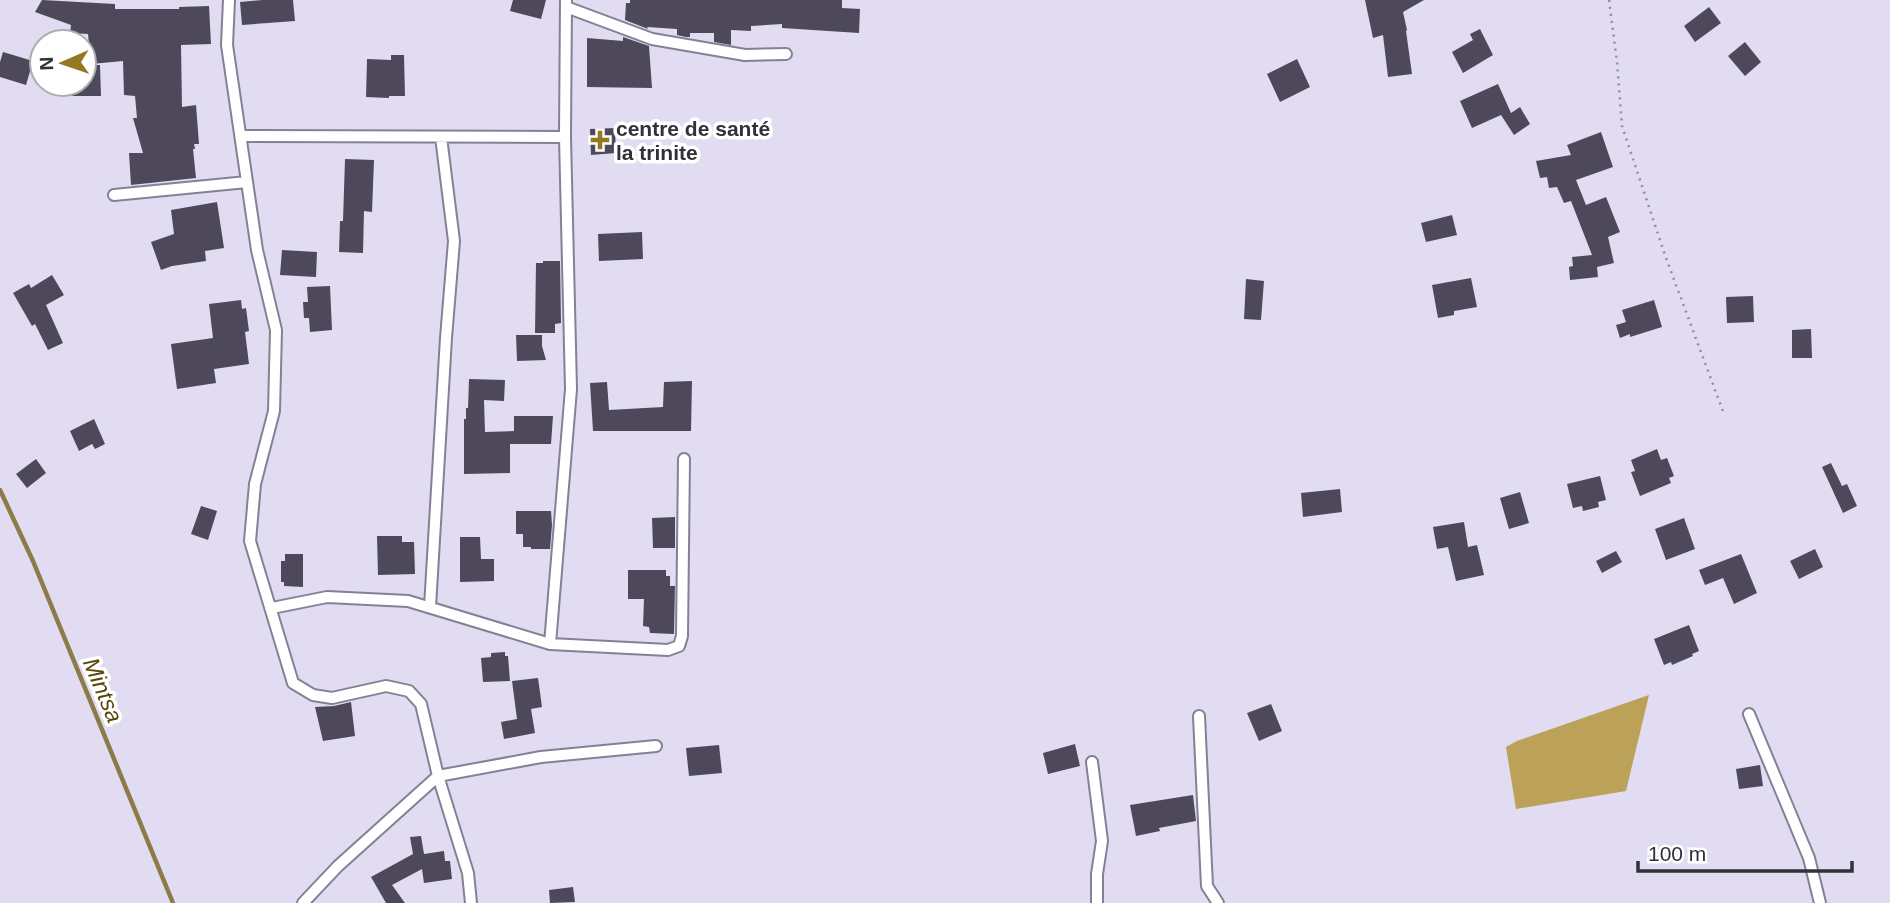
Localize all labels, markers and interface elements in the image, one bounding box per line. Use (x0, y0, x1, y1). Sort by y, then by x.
north arrow (28, 28, 98, 98)
text: N (36, 56, 57, 71)
place label: centre de santé la trinite (616, 117, 770, 164)
marker: centre de santé la trinite (590, 130, 610, 150)
water label: Mintsa (78, 654, 128, 726)
scale bar (1638, 830, 1852, 874)
text: 100 m (1648, 842, 1706, 865)

